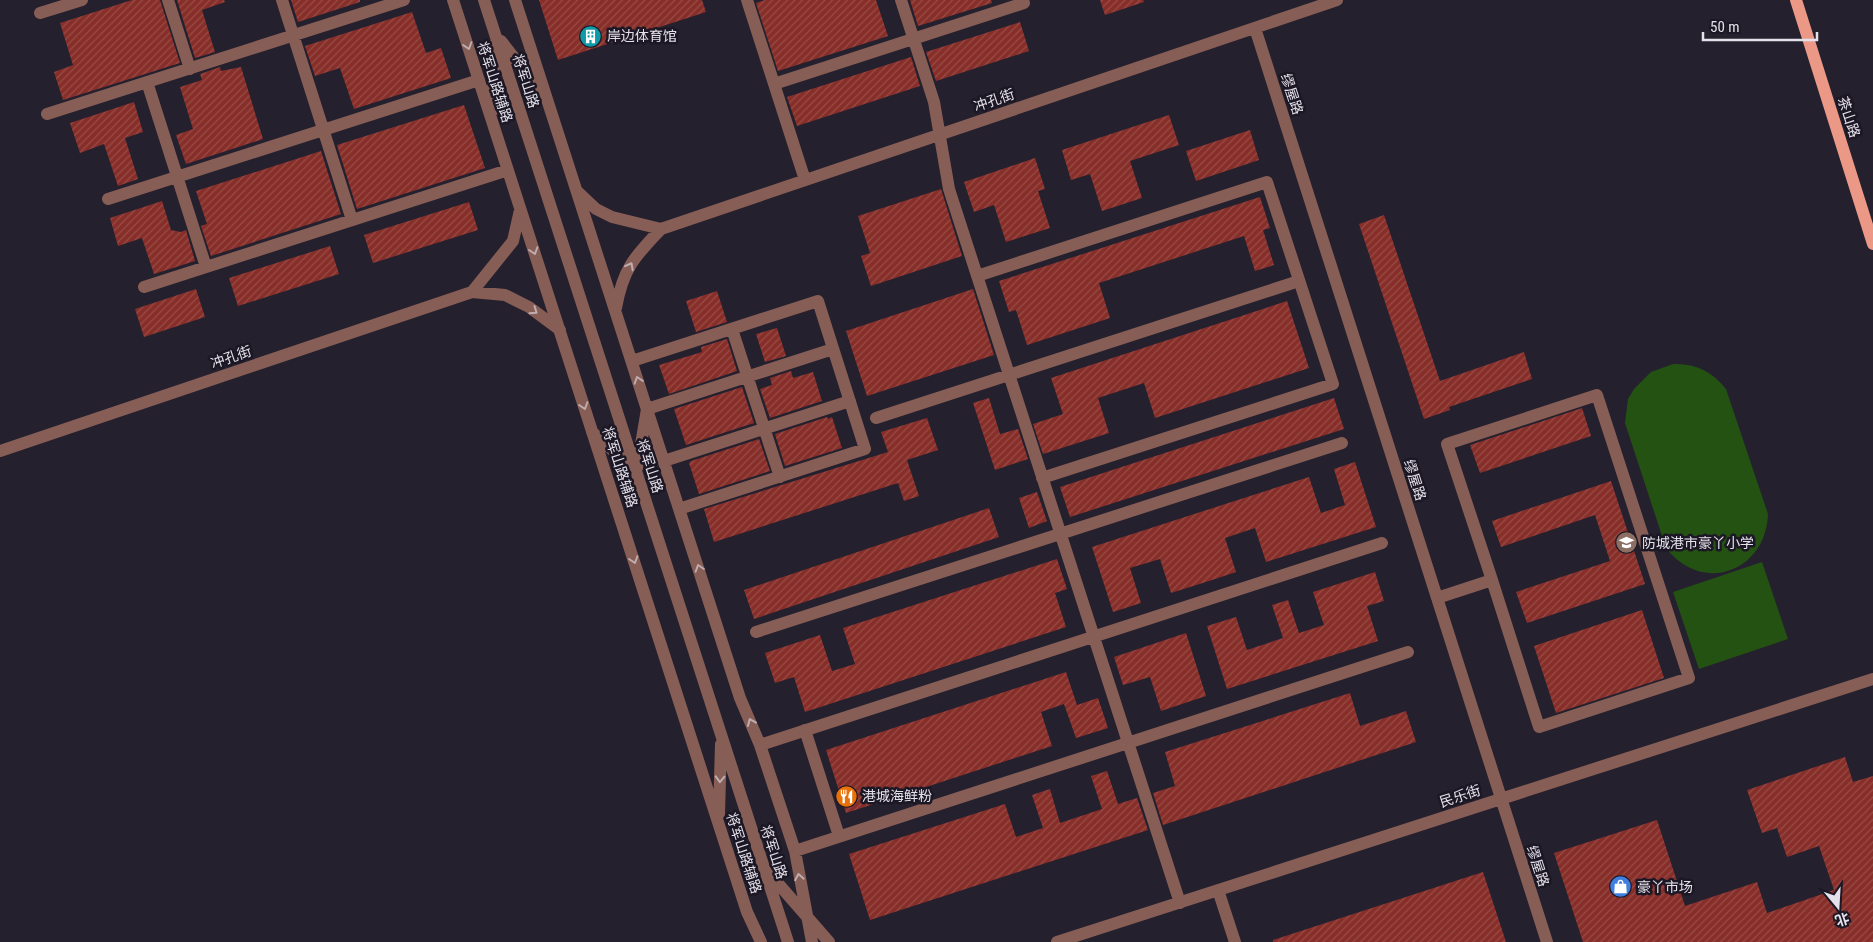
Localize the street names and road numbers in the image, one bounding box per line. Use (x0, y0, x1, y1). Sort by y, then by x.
street label: 将军山路辅路 (474, 40, 516, 124)
street label: 将军山路 (510, 52, 542, 110)
street label: 缪屋路 (1278, 72, 1306, 116)
street label: 冲孔街 (972, 86, 1016, 114)
street label: 茶山路 (1835, 95, 1863, 139)
street label: 冲孔街 (209, 343, 253, 371)
street label: 将军山路辅路 (599, 425, 641, 509)
street label: 将军山路 (634, 437, 666, 495)
street label: 缪屋路 (1401, 458, 1429, 502)
street label: 民乐街 (1438, 782, 1482, 810)
street label: 将军山路辅路 (723, 811, 765, 895)
street label: 将军山路 (758, 823, 790, 881)
street label: 缪屋路 (1524, 844, 1552, 888)

